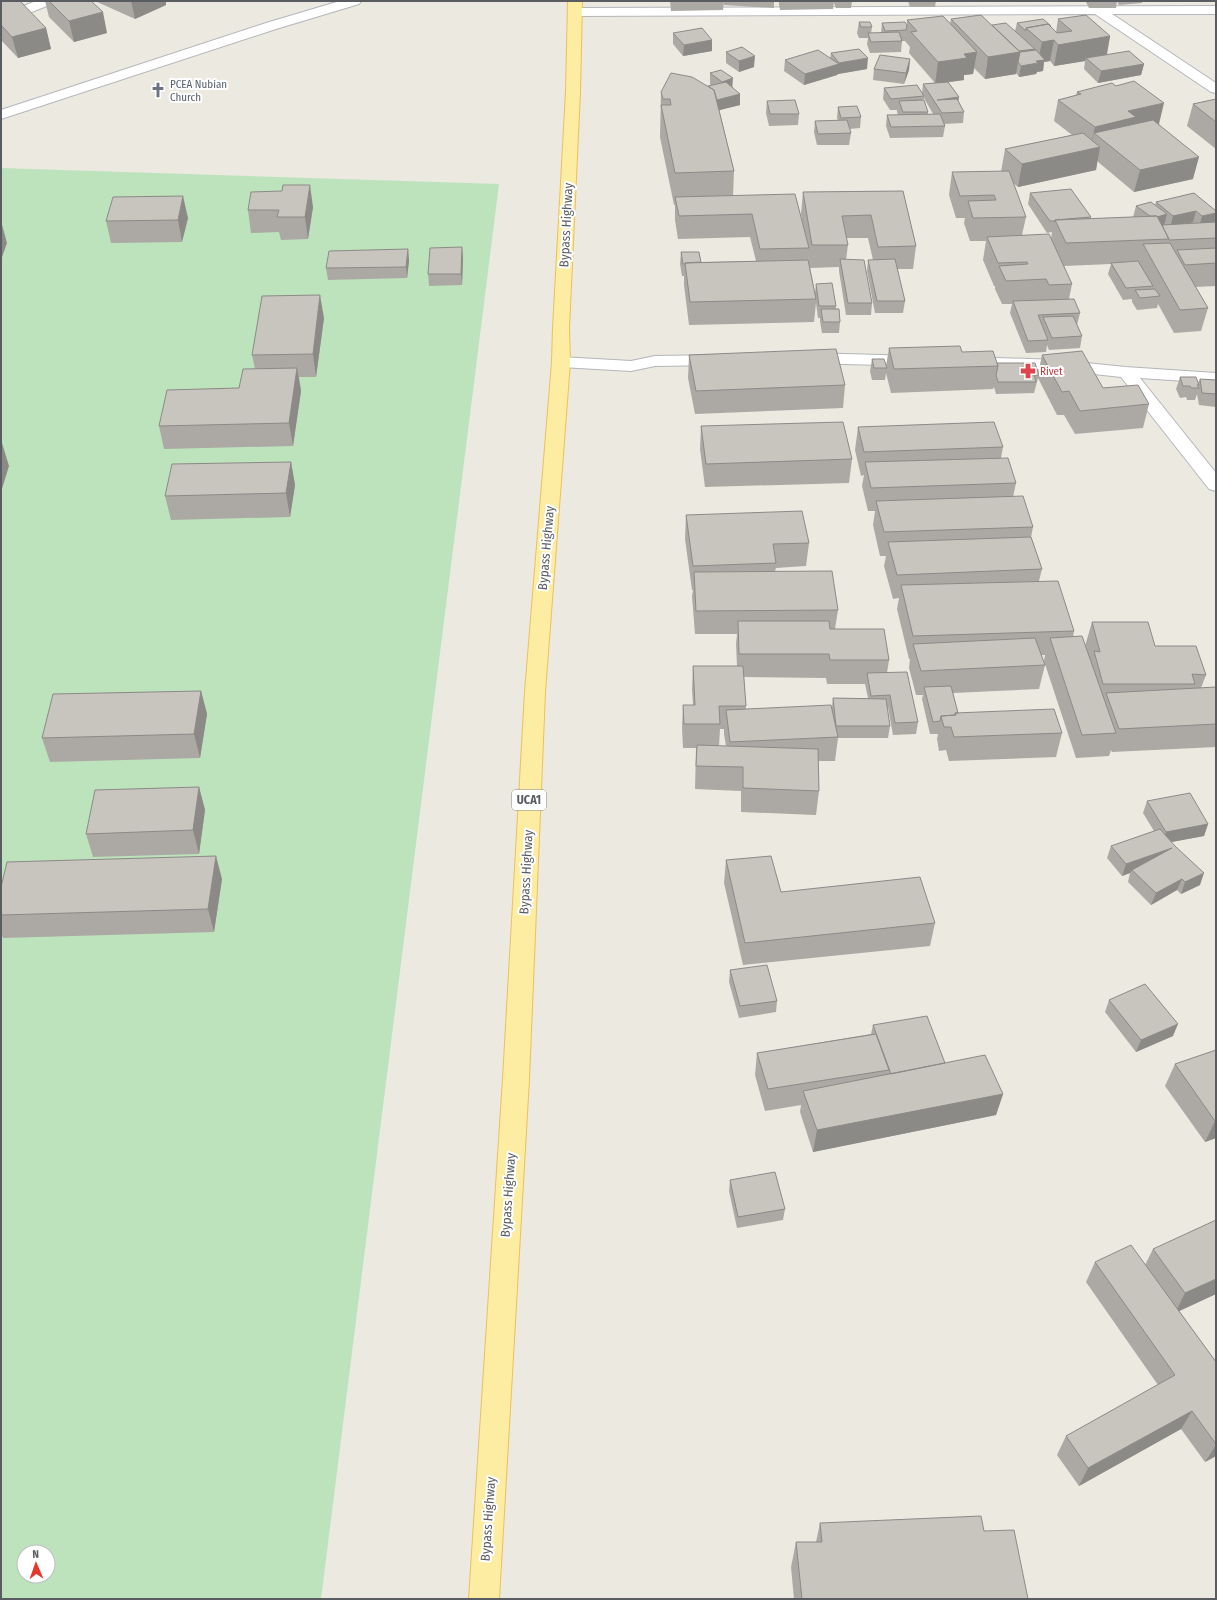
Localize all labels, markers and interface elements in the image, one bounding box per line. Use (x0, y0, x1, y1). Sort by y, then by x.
place label: PCEA Nubian Church (170, 78, 227, 104)
church icon: PCEA Nubian Church (149, 81, 167, 99)
street label: Bypass Highway (556, 182, 576, 268)
pharmacy icon: Rivet (1019, 362, 1037, 380)
place label: Rivet (1040, 365, 1063, 378)
street label: Bypass Highway (535, 505, 557, 591)
road number: UCA1 (512, 790, 546, 810)
street label: Bypass Highway (516, 829, 536, 915)
street label: Bypass Highway (498, 1152, 518, 1238)
street label: Bypass Highway (478, 1476, 498, 1562)
north arrow (16, 1544, 56, 1584)
text: N (32, 1548, 39, 1561)

